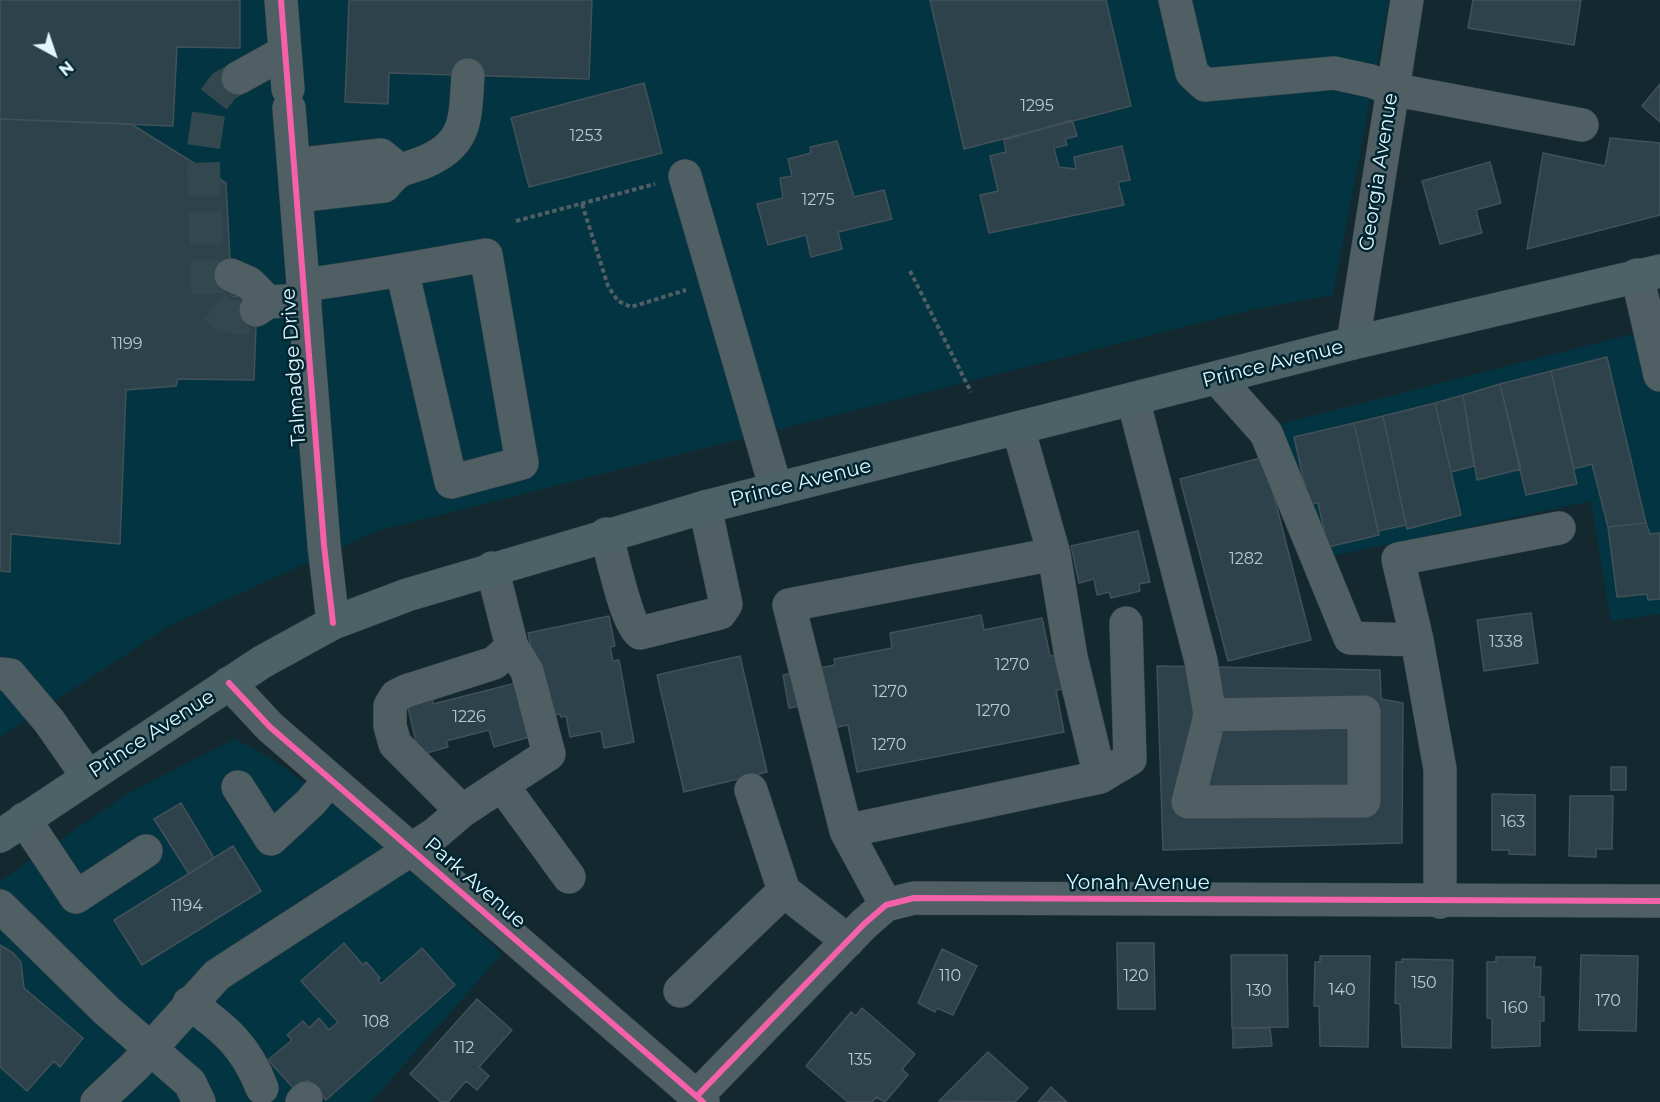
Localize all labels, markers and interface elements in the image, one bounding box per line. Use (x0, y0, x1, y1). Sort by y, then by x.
north arrow (24, 24, 84, 84)
text: N (55, 57, 77, 80)
street label: Georgia Avenue (1355, 91, 1403, 253)
house number: 1295 (1020, 96, 1054, 116)
house number: 1253 (570, 126, 602, 146)
house number: 1275 (801, 190, 835, 210)
street label: Talmadge Drive (277, 287, 311, 447)
house number: 1199 (111, 334, 143, 354)
street label: Prince Avenue (1200, 335, 1346, 393)
street label: Prince Avenue (728, 454, 874, 512)
house number: 1282 (1229, 549, 1263, 569)
house number: 1338 (1489, 632, 1523, 652)
house number: 1270 (995, 655, 1029, 675)
house number: 1270 (873, 682, 907, 702)
street label: Prince Avenue (85, 685, 219, 783)
house number: 1270 (976, 701, 1010, 721)
house number: 1226 (452, 707, 486, 727)
house number: 1270 (872, 735, 906, 755)
house number: 163 (1501, 812, 1525, 832)
street label: Park Avenue (419, 832, 531, 934)
street label: Yonah Avenue (1066, 871, 1210, 895)
house number: 1194 (171, 896, 203, 916)
house number: 110 (939, 966, 961, 986)
house number: 120 (1123, 966, 1149, 986)
house number: 150 (1411, 973, 1437, 993)
house number: 140 (1329, 980, 1355, 1000)
house number: 130 (1246, 981, 1272, 1001)
house number: 170 (1595, 991, 1621, 1011)
house number: 160 (1502, 998, 1528, 1018)
house number: 108 (363, 1012, 389, 1032)
house number: 112 (454, 1038, 474, 1058)
house number: 135 (848, 1050, 872, 1070)

